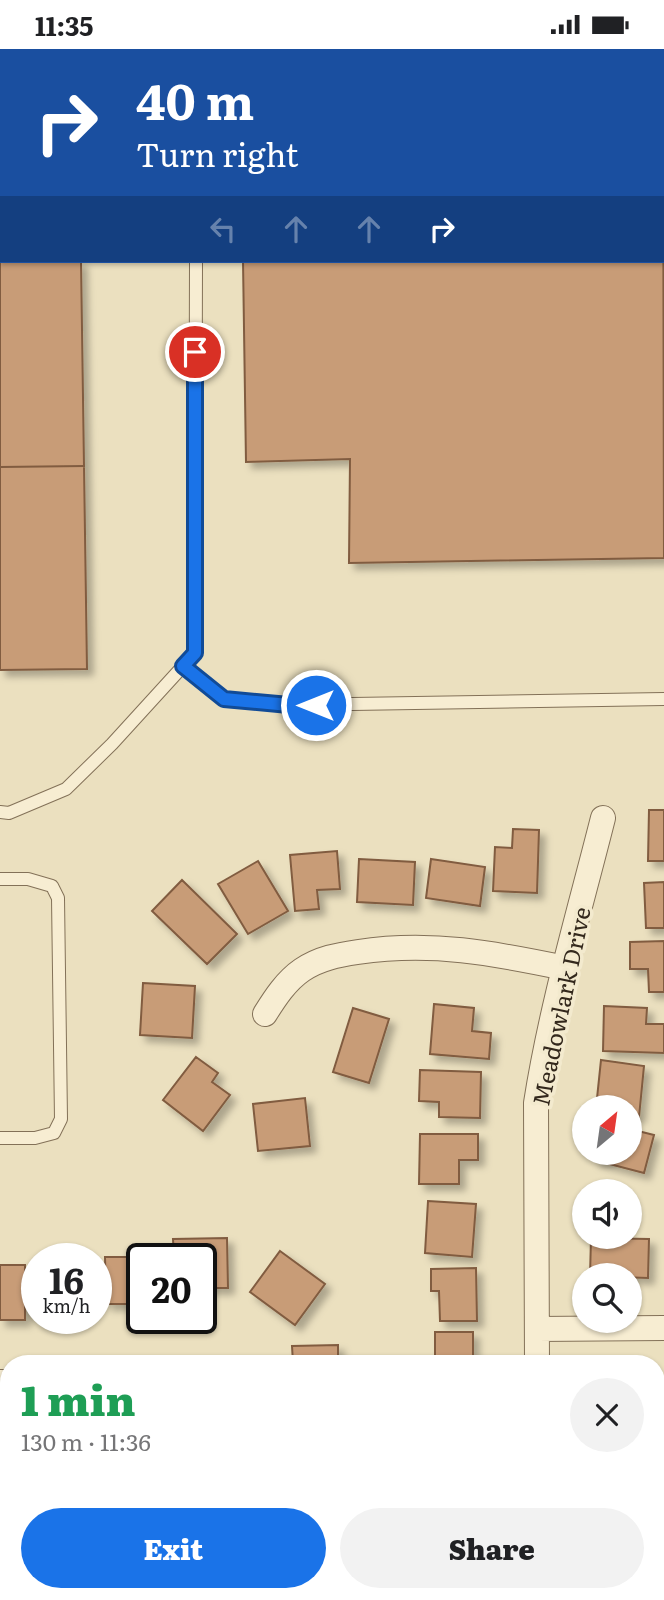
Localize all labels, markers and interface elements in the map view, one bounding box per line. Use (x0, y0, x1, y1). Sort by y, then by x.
text: 11:35 (35, 5, 93, 44)
text: 40 m (136, 62, 254, 135)
icon: right (21, 77, 112, 168)
text: Turn right (136, 129, 298, 177)
icon: left (204, 210, 242, 248)
icon: ahead (277, 210, 315, 248)
icon: ahead (350, 210, 388, 248)
icon: right (423, 210, 461, 248)
pin (165, 322, 225, 382)
icon: arrive (176, 333, 214, 371)
position arrow (279, 668, 353, 742)
street label: Meadowlark Drive (522, 903, 598, 1109)
north arrow (572, 1095, 642, 1165)
map controls (572, 1095, 642, 1333)
button: sound (572, 1179, 642, 1249)
speed limit sign: 20 (126, 1243, 217, 1334)
text: 16 (49, 1253, 84, 1305)
button: search (572, 1263, 642, 1333)
text: km/h (43, 1292, 90, 1319)
text: 1 min (21, 1367, 136, 1429)
button: close (570, 1378, 644, 1452)
text: 130 m · 11:36 (21, 1424, 151, 1458)
button: Exit (21, 1508, 326, 1588)
button: Share (340, 1508, 644, 1588)

